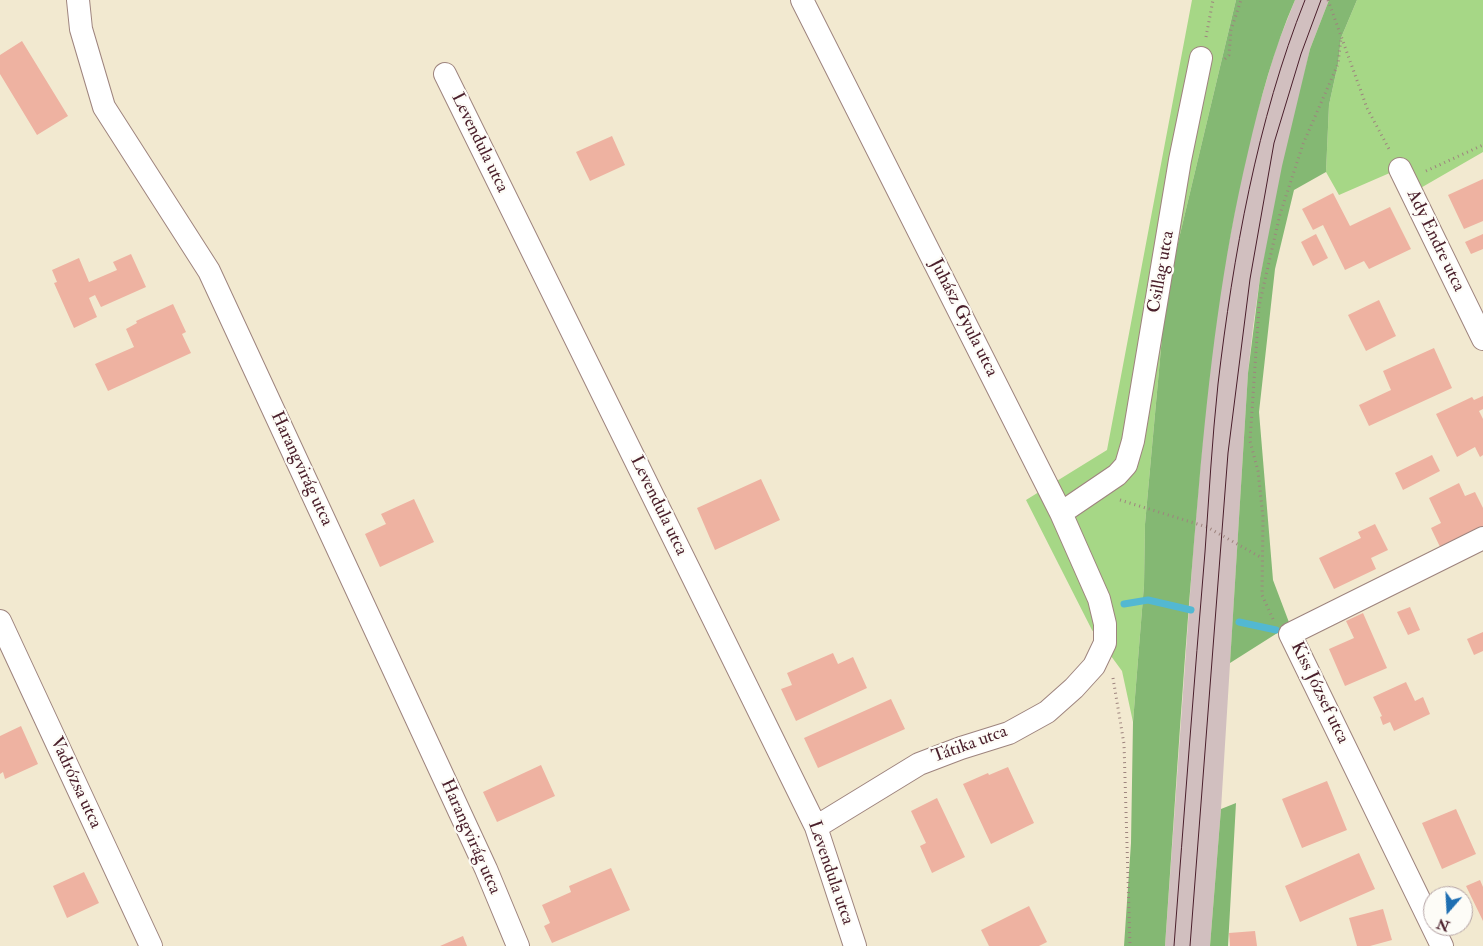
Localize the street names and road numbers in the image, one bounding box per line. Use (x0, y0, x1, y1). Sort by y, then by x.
street label: Levendula utca (445, 89, 513, 197)
street label: Ady Endre utca (1401, 187, 1469, 295)
street label: Csillag utca (1144, 229, 1180, 315)
street label: Juhász Gyula utca (924, 255, 1002, 381)
street label: Harangvirág utca (265, 408, 337, 530)
street label: Levendula utca (624, 452, 692, 560)
street label: Kiss József utca (1285, 638, 1353, 748)
street label: Tátika utca (929, 721, 1011, 769)
street label: Vadrózsa utca (44, 734, 106, 832)
street label: Harangvirág utca (435, 776, 505, 898)
street label: Levendula utca (802, 818, 858, 928)

